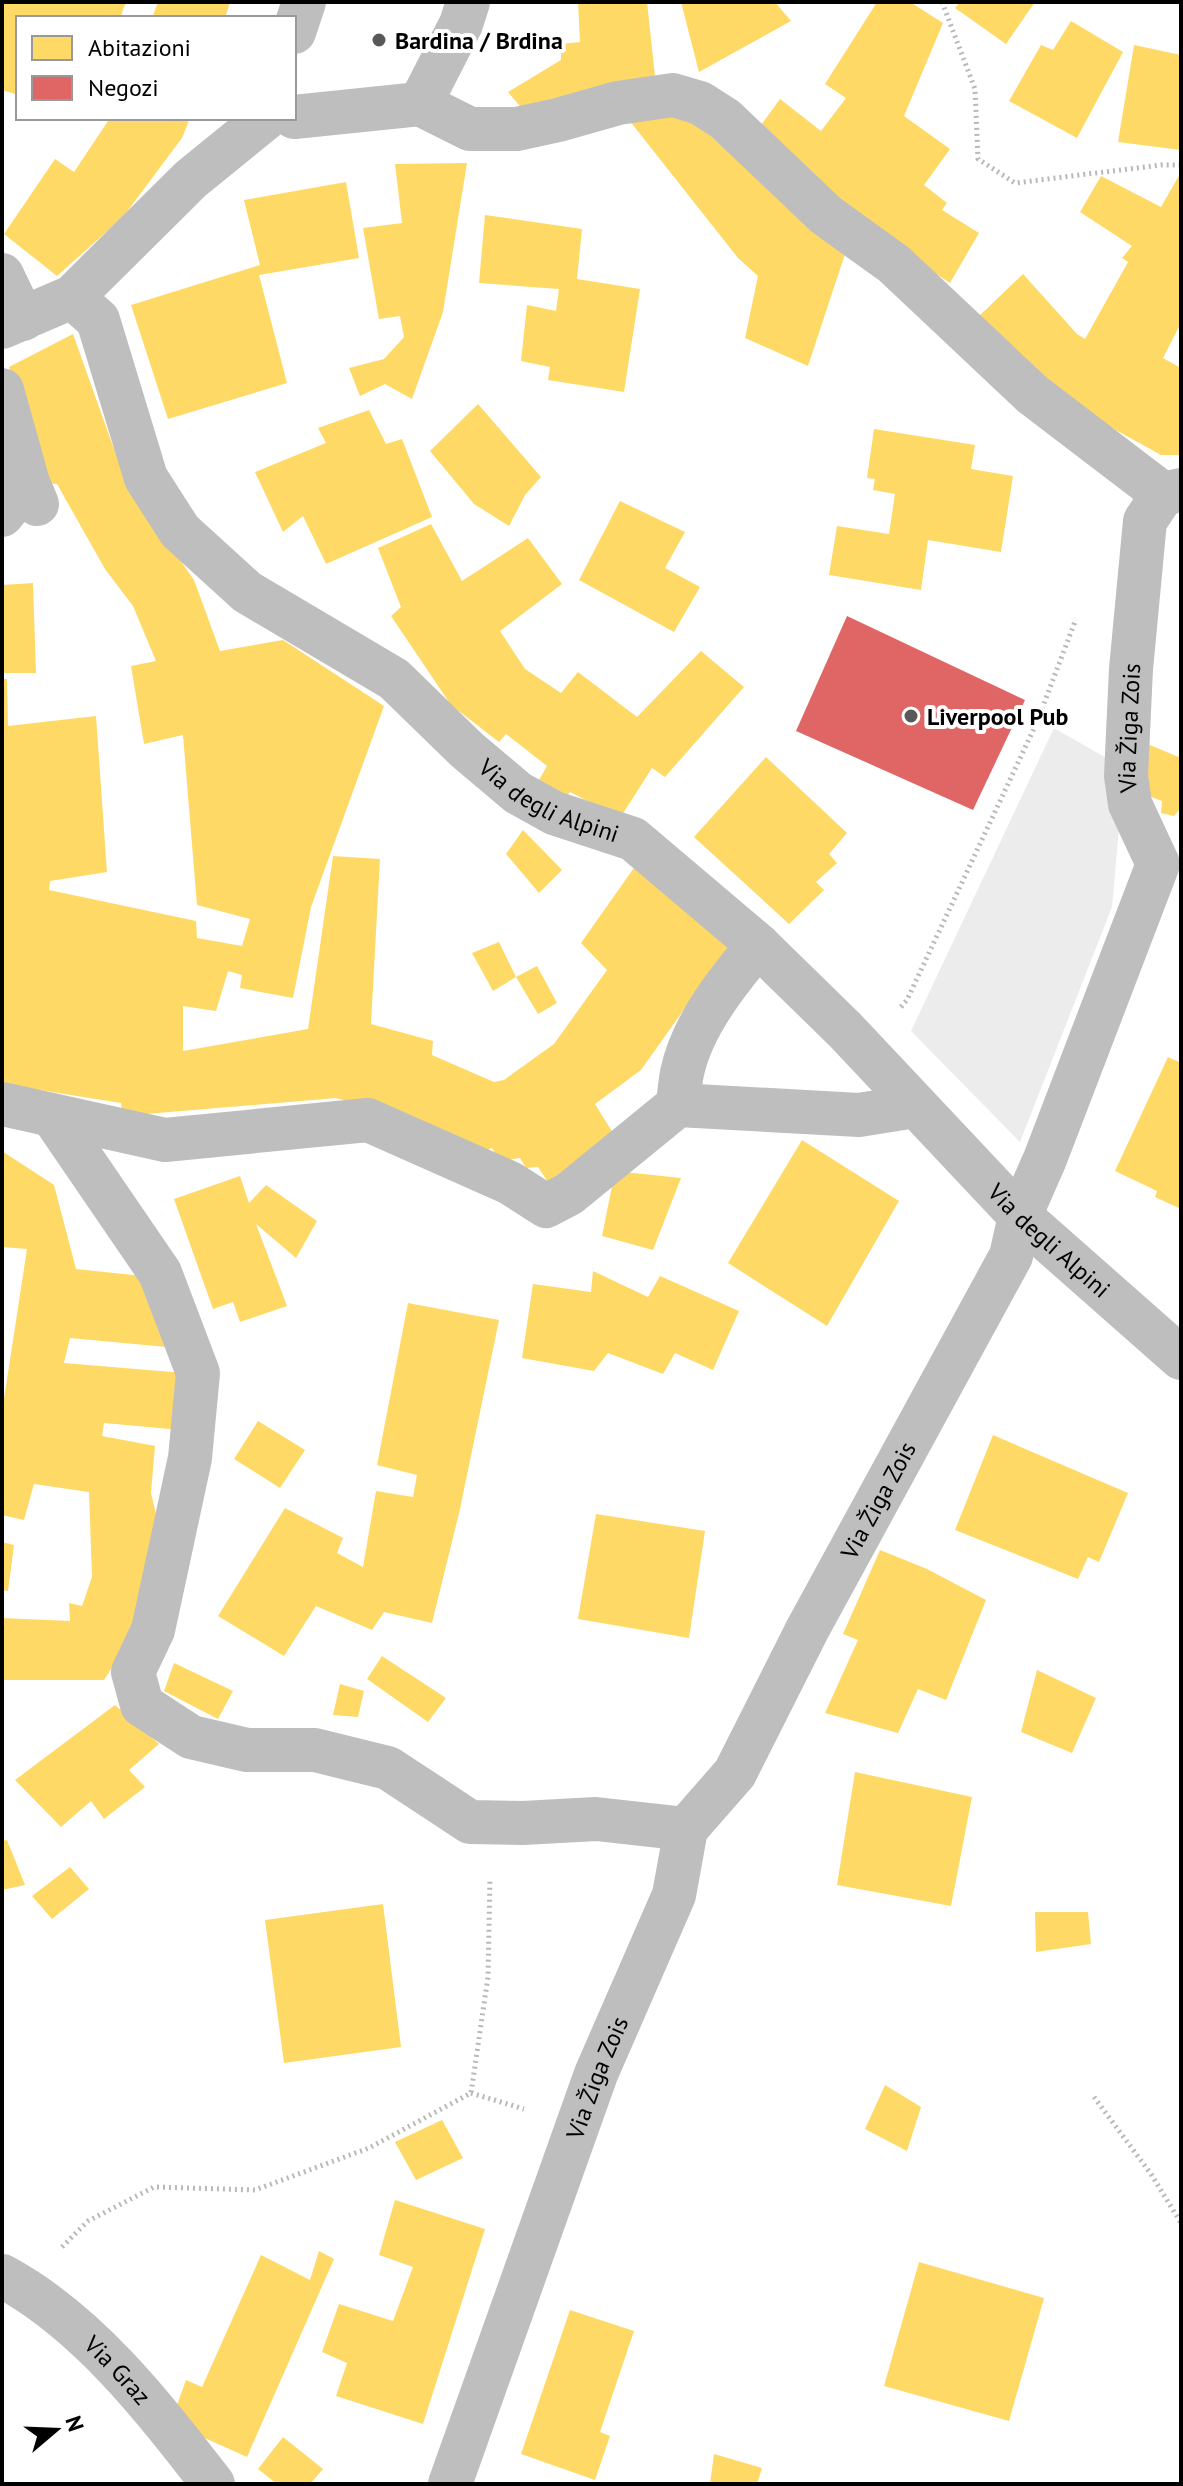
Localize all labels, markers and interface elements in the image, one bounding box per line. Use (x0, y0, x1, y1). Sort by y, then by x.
legend (16, 16, 296, 120)
place label: Bardina / Brdina (395, 25, 563, 56)
marker: Bardina / Brdina (370, 31, 388, 49)
text: Abitazioni (88, 32, 191, 63)
text: Negozi (88, 72, 159, 103)
street label: Via Žiga Zois (1110, 662, 1147, 795)
place label: Liverpool Pub (927, 701, 1068, 732)
marker: Liverpool Pub (902, 707, 920, 725)
street label: Via degli Alpini (472, 751, 623, 849)
street label: Via degli Alpini (981, 1176, 1117, 1304)
street label: Via Žiga Zois (833, 1436, 922, 1565)
street label: Via Žiga Zois (558, 2011, 635, 2144)
street label: Via Graz (77, 2328, 158, 2411)
north arrow (16, 2390, 96, 2470)
text: N (59, 2412, 91, 2435)

